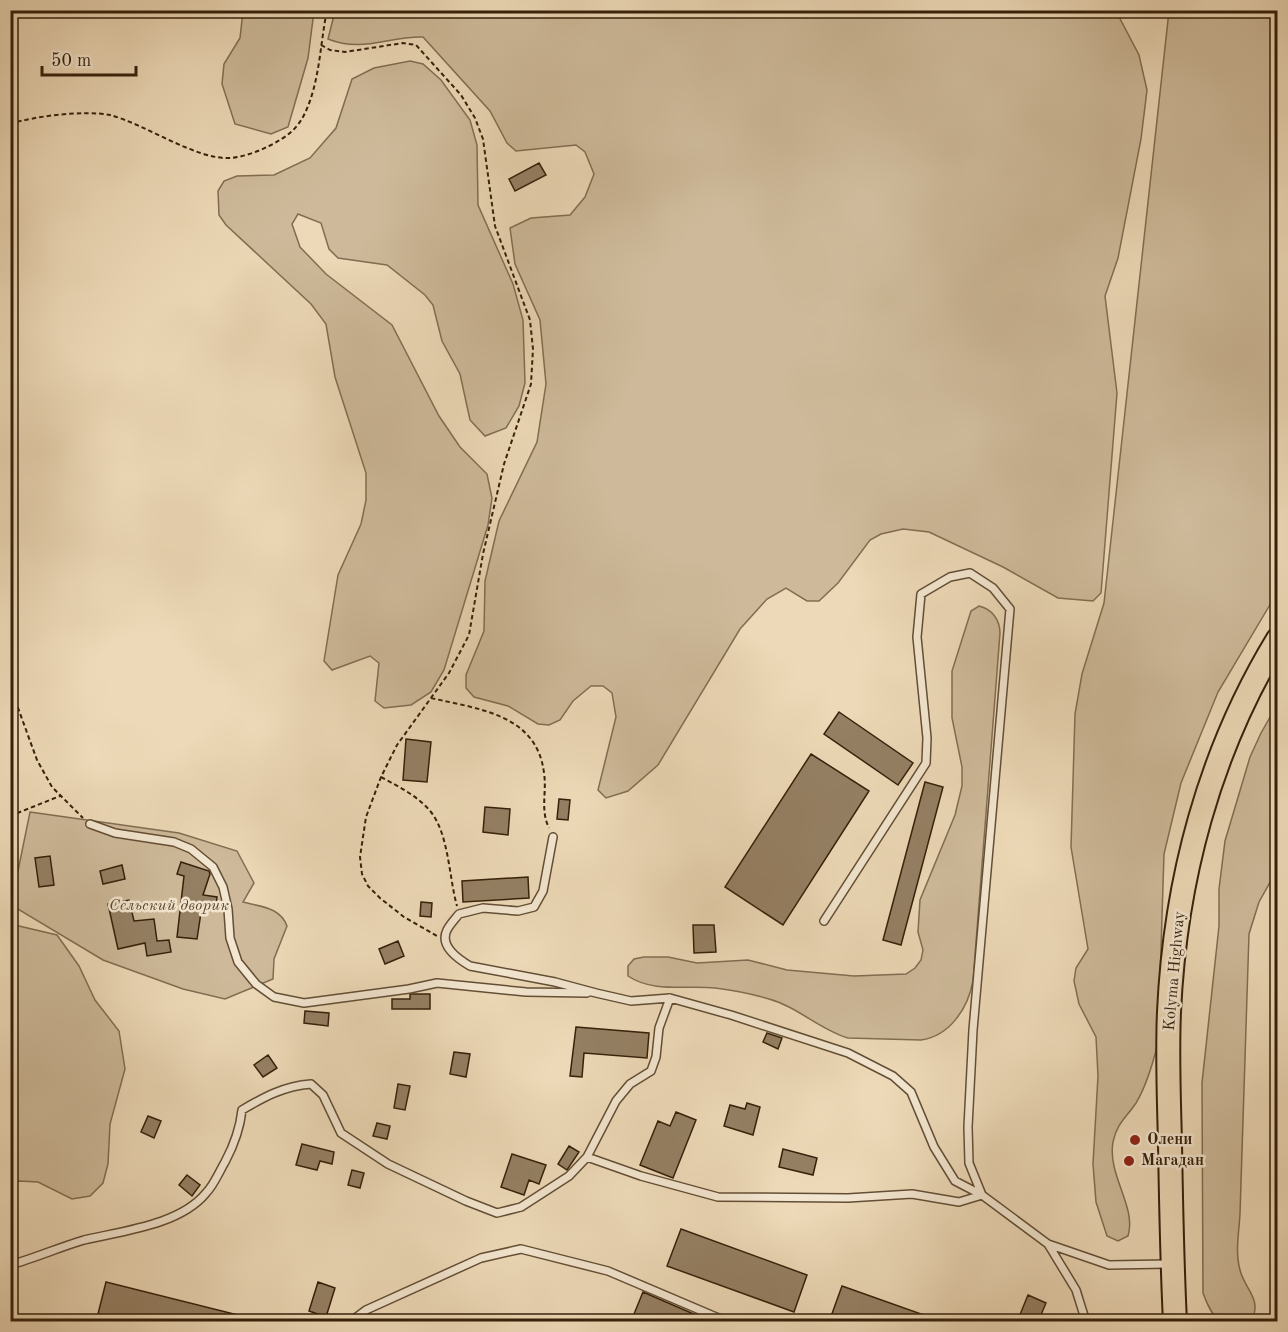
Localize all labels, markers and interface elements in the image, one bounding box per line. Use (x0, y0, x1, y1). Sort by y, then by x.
scale bar (42, 39, 136, 77)
text: 50 m (51, 52, 91, 70)
park label: Сельский дворик (109, 898, 229, 914)
street label: Kolyma Highway (1162, 910, 1188, 1032)
place label: Олени (1147, 1132, 1193, 1148)
marker: Олени (1128, 1133, 1142, 1147)
place label: Магадан (1141, 1153, 1204, 1169)
marker: Магадан (1122, 1154, 1136, 1168)

